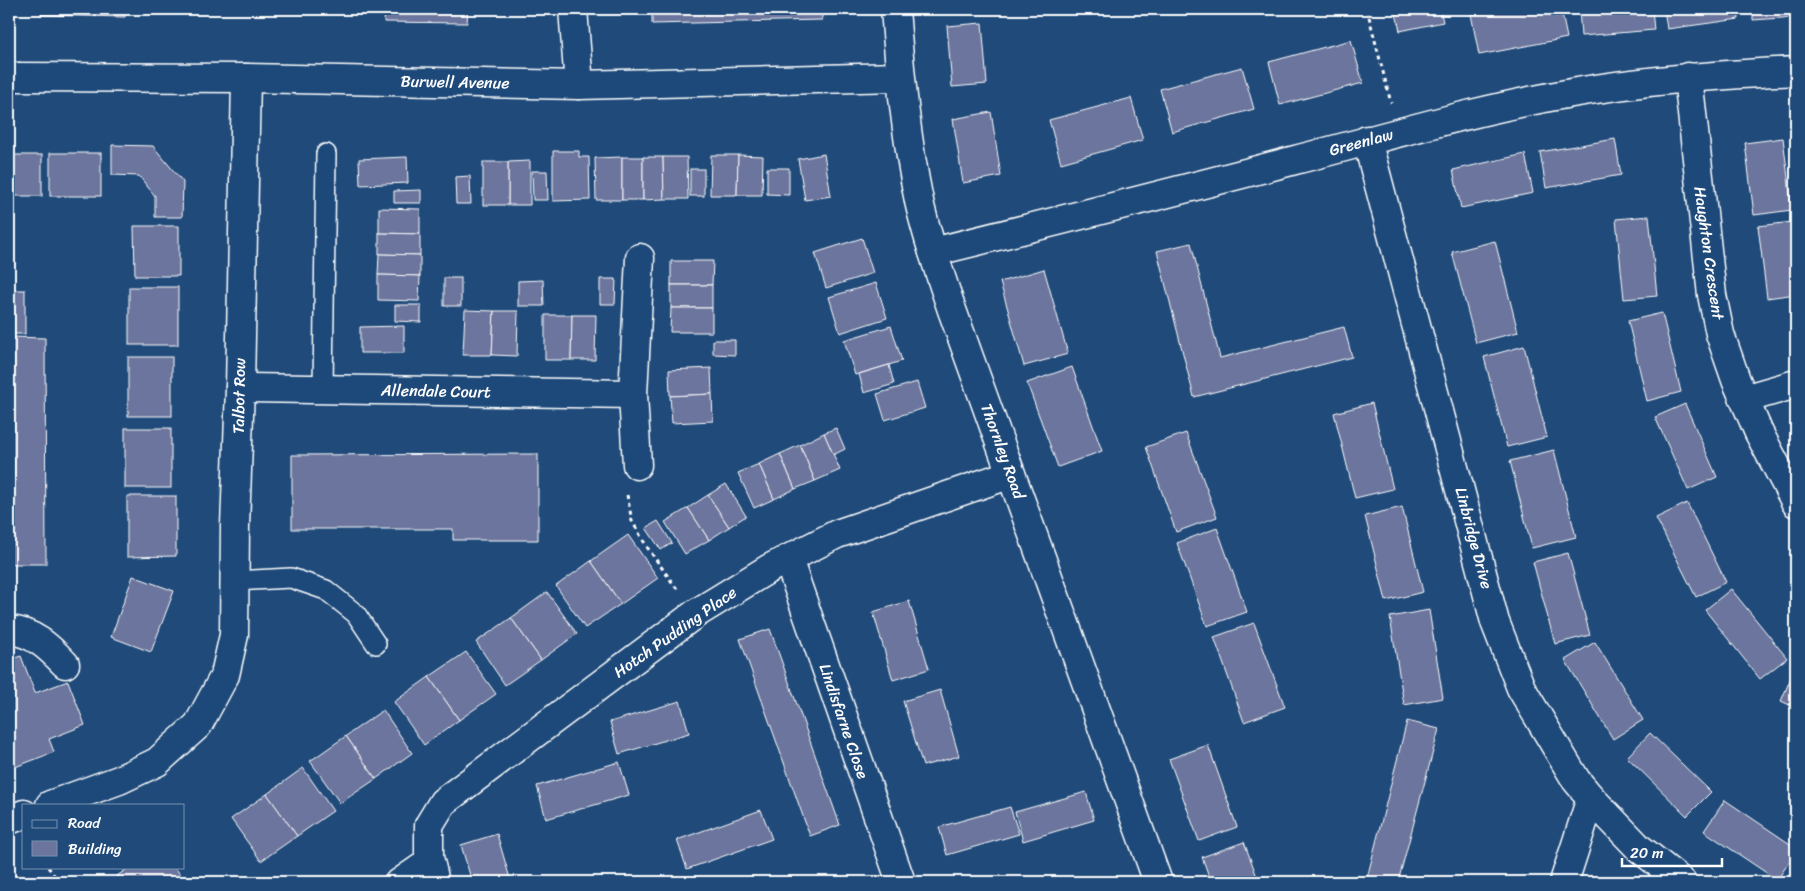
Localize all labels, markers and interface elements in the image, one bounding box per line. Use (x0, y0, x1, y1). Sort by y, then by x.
street label: Burwell Avenue (400, 67, 510, 97)
street label: Greenlaw (1326, 119, 1397, 164)
street label: Haughton Crescent (1685, 185, 1733, 322)
street label: Talbot Row (224, 357, 254, 434)
street label: Allendale Court (380, 376, 491, 406)
street label: Thornley Road (972, 399, 1034, 504)
street label: Linbridge Drive (1446, 484, 1502, 592)
street label: Hotch Pudding Place (607, 578, 743, 686)
street label: Lindisfarne Close (811, 659, 877, 783)
legend (22, 804, 185, 868)
text: Road (68, 810, 101, 836)
text: Building (68, 836, 122, 862)
scale bar (1622, 836, 1722, 868)
text: 20 m (1630, 840, 1664, 866)

